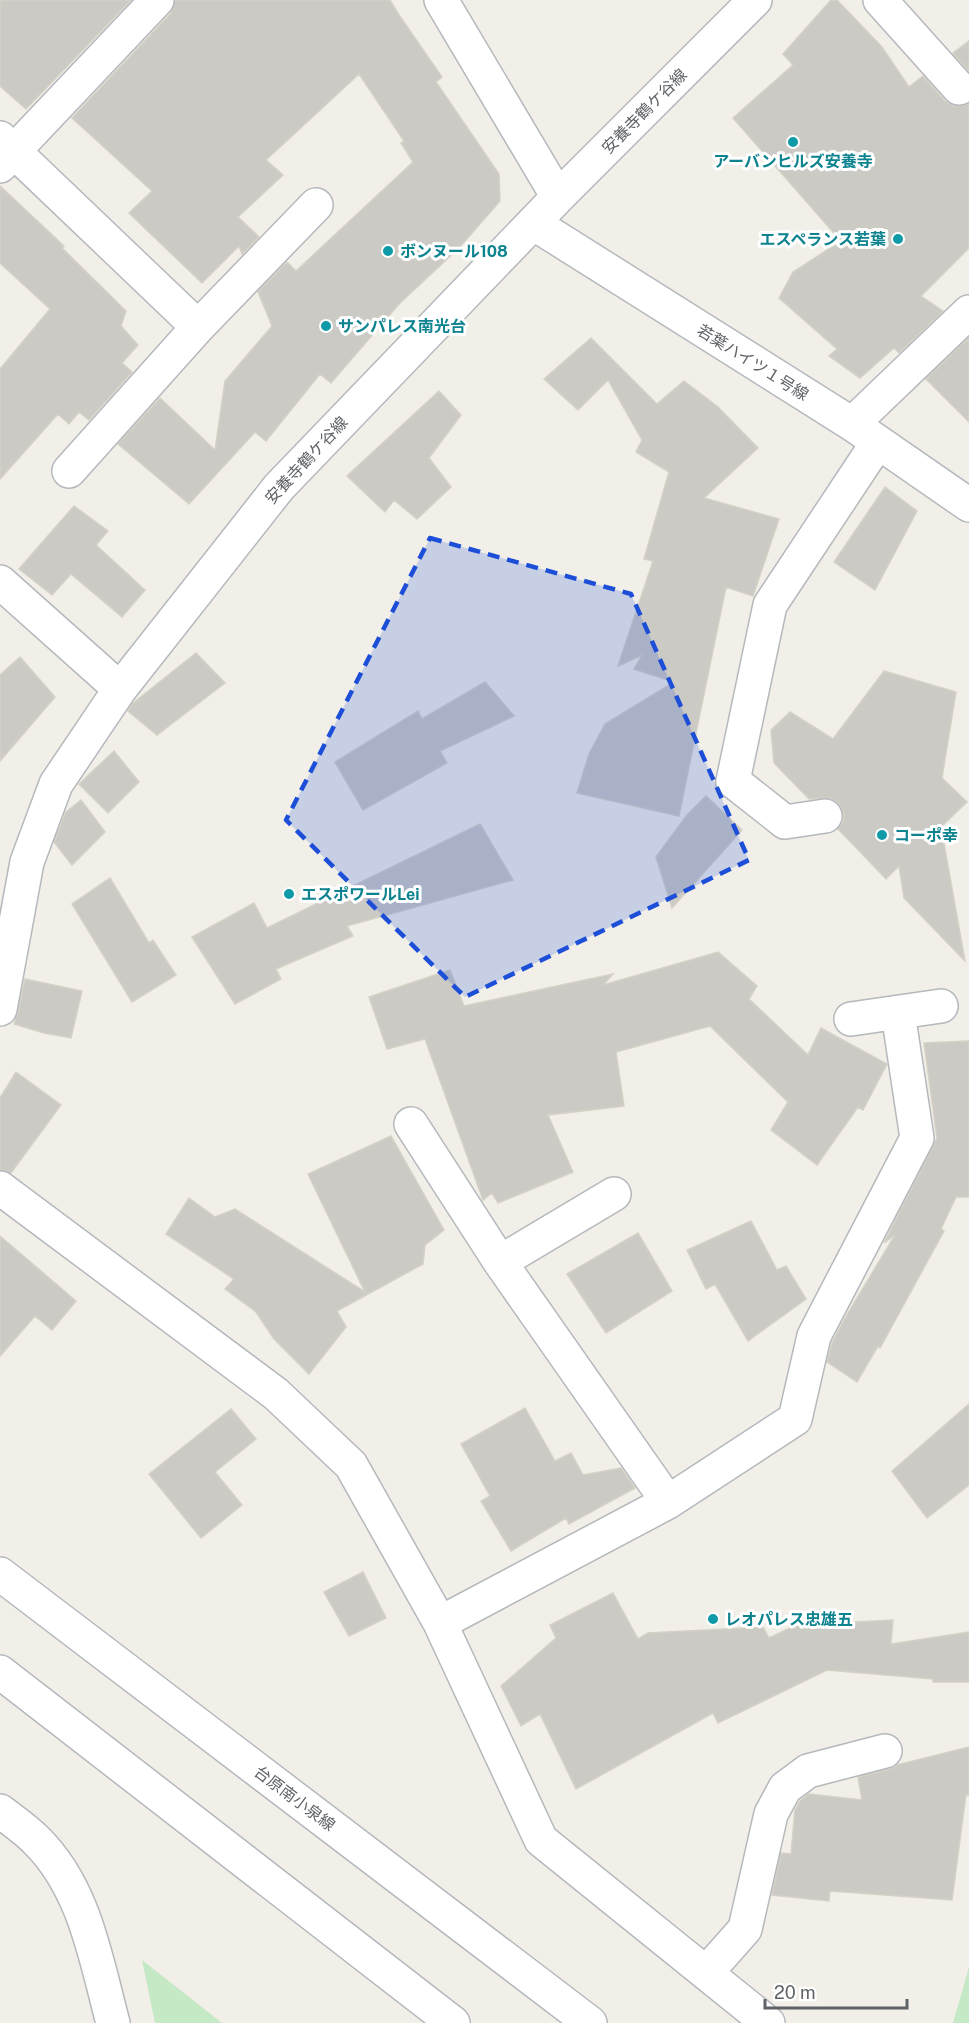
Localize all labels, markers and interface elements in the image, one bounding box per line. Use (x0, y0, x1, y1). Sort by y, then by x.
street label: 安養寺鶴ケ谷線 (598, 65, 691, 158)
marker: アーバンヒルズ安養寺 (786, 135, 800, 149)
place label: アーバンヒルズ安養寺 (713, 152, 873, 171)
place label: エスペランス若葉 (759, 230, 886, 249)
marker: エスペランス若葉 (891, 232, 905, 246)
place label: ボンヌール108 (400, 242, 508, 261)
marker: ボンヌール108 (381, 244, 395, 258)
place label: サンパレス南光台 (338, 317, 466, 336)
marker: サンパレス南光台 (319, 319, 333, 333)
street label: 若葉ハイツ１号線 (694, 321, 812, 404)
street label: 安養寺鶴ケ谷線 (261, 413, 352, 508)
place label: コーポ幸 (894, 826, 958, 845)
marker: コーポ幸 (875, 828, 889, 842)
place label: エスポワールLei (301, 885, 420, 904)
marker: エスポワールLei (282, 887, 296, 901)
place label: レオパレス忠雄五 (725, 1610, 853, 1629)
marker: レオパレス忠雄五 (706, 1612, 720, 1626)
street label: 台原南小泉線 (251, 1762, 339, 1835)
scale bar (765, 1972, 908, 2010)
text: 20 m (774, 1982, 816, 2003)

